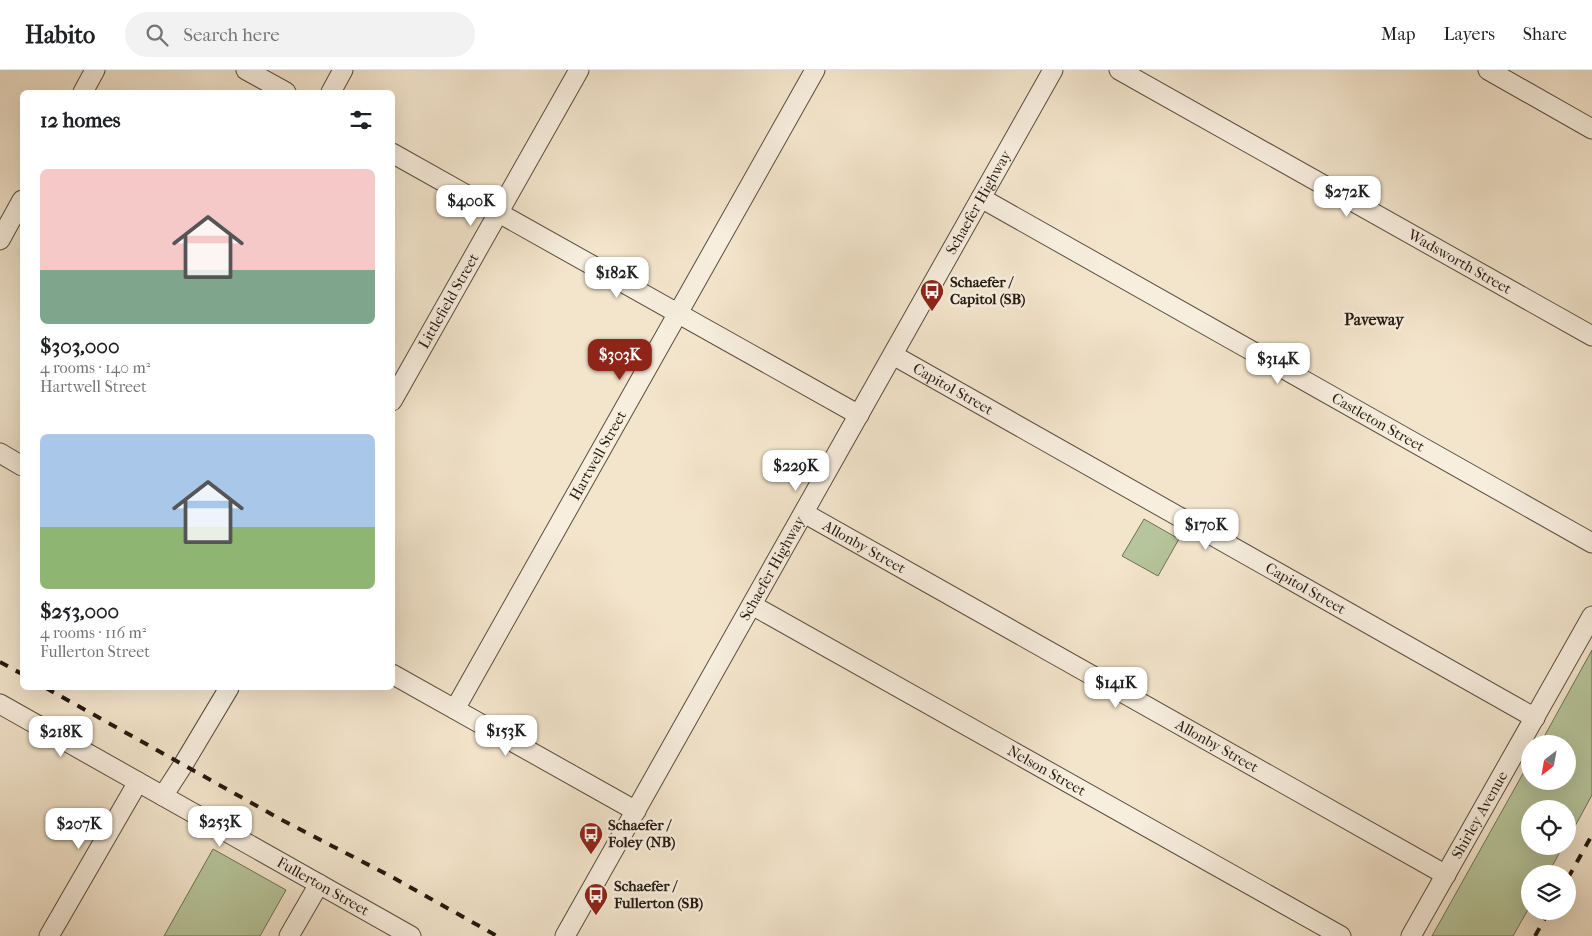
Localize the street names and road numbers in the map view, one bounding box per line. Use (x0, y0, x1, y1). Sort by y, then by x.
street label: Schaefer Highway (942, 146, 1015, 258)
street label: Wadsworth Street (1404, 225, 1515, 298)
street label: Littlefield Street (415, 250, 483, 352)
street label: Capitol Street (910, 359, 997, 419)
street label: Castleton Street (1328, 389, 1428, 456)
street label: Hartwell Street (565, 407, 631, 503)
street label: Schaefer Highway (736, 512, 809, 624)
street label: Allonby Street (819, 516, 909, 578)
street label: Capitol Street (1262, 558, 1349, 618)
street label: Allonby Street (1171, 715, 1262, 777)
street label: Nelson Street (1004, 741, 1090, 800)
street label: Shirley Avenue (1448, 768, 1512, 862)
street label: Fullerton Street (274, 853, 373, 920)

